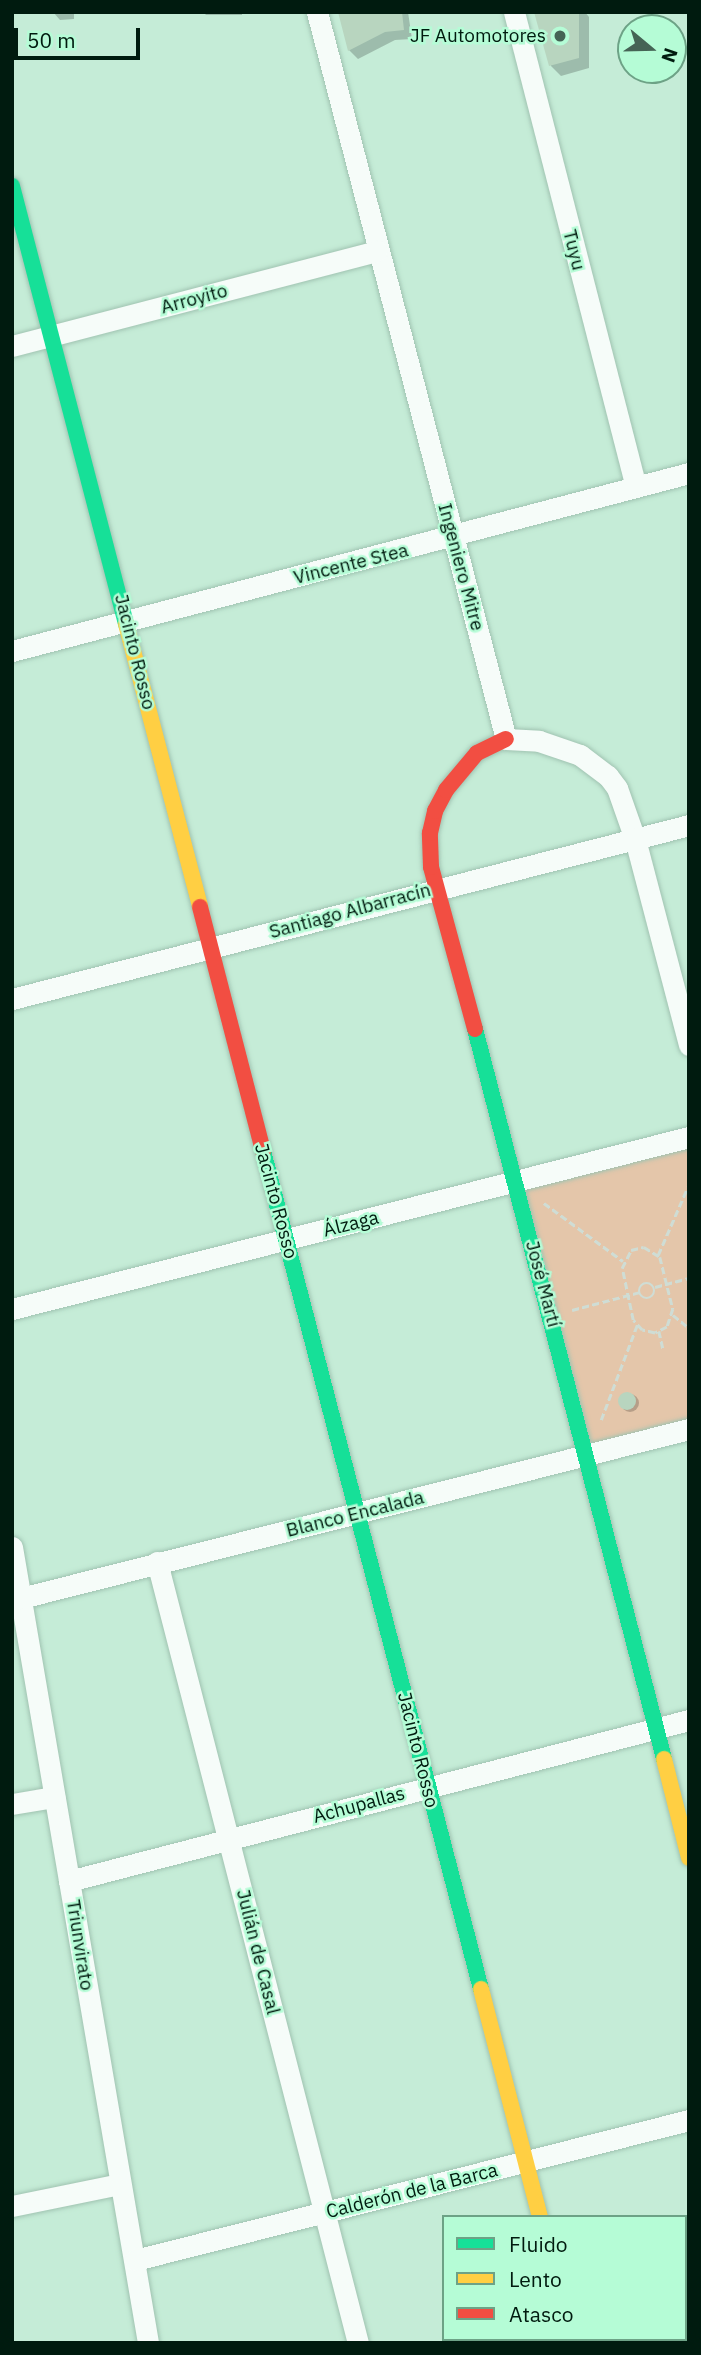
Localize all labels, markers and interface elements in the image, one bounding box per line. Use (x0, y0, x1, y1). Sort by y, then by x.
scale bar (18, 14, 144, 58)
north arrow (617, 14, 687, 84)
place label: JF Automotores (410, 25, 546, 47)
text: 50 m (27, 26, 76, 54)
marker: JF Automotores (552, 28, 568, 44)
text: N (656, 45, 684, 66)
street label: Tuyu (558, 227, 590, 273)
street label: Arroyito (158, 279, 230, 319)
street label: Ingeniero Mitre (433, 501, 489, 633)
street label: Vincente Stea (291, 539, 411, 589)
street label: Jacinto Rosso (110, 592, 160, 712)
street label: Santiago Albarracín (267, 878, 433, 944)
street label: Jacinto Rosso (250, 1141, 302, 1261)
street label: Álzaga (321, 1206, 381, 1242)
street label: José Martí (521, 1238, 565, 1330)
street label: Blanco Encalada (284, 1486, 426, 1542)
street label: Jacinto Rosso (393, 1690, 443, 1810)
street label: Achupallas (311, 1782, 407, 1828)
street label: Julián de Casal (231, 1887, 285, 2017)
street label: Triunvirato (62, 1898, 98, 1992)
street label: Calderón de la Barca (324, 2159, 500, 2223)
legend (442, 2215, 687, 2341)
text: Fluido (509, 2230, 568, 2258)
text: Lento (509, 2265, 562, 2293)
text: Atasco (509, 2300, 573, 2328)

